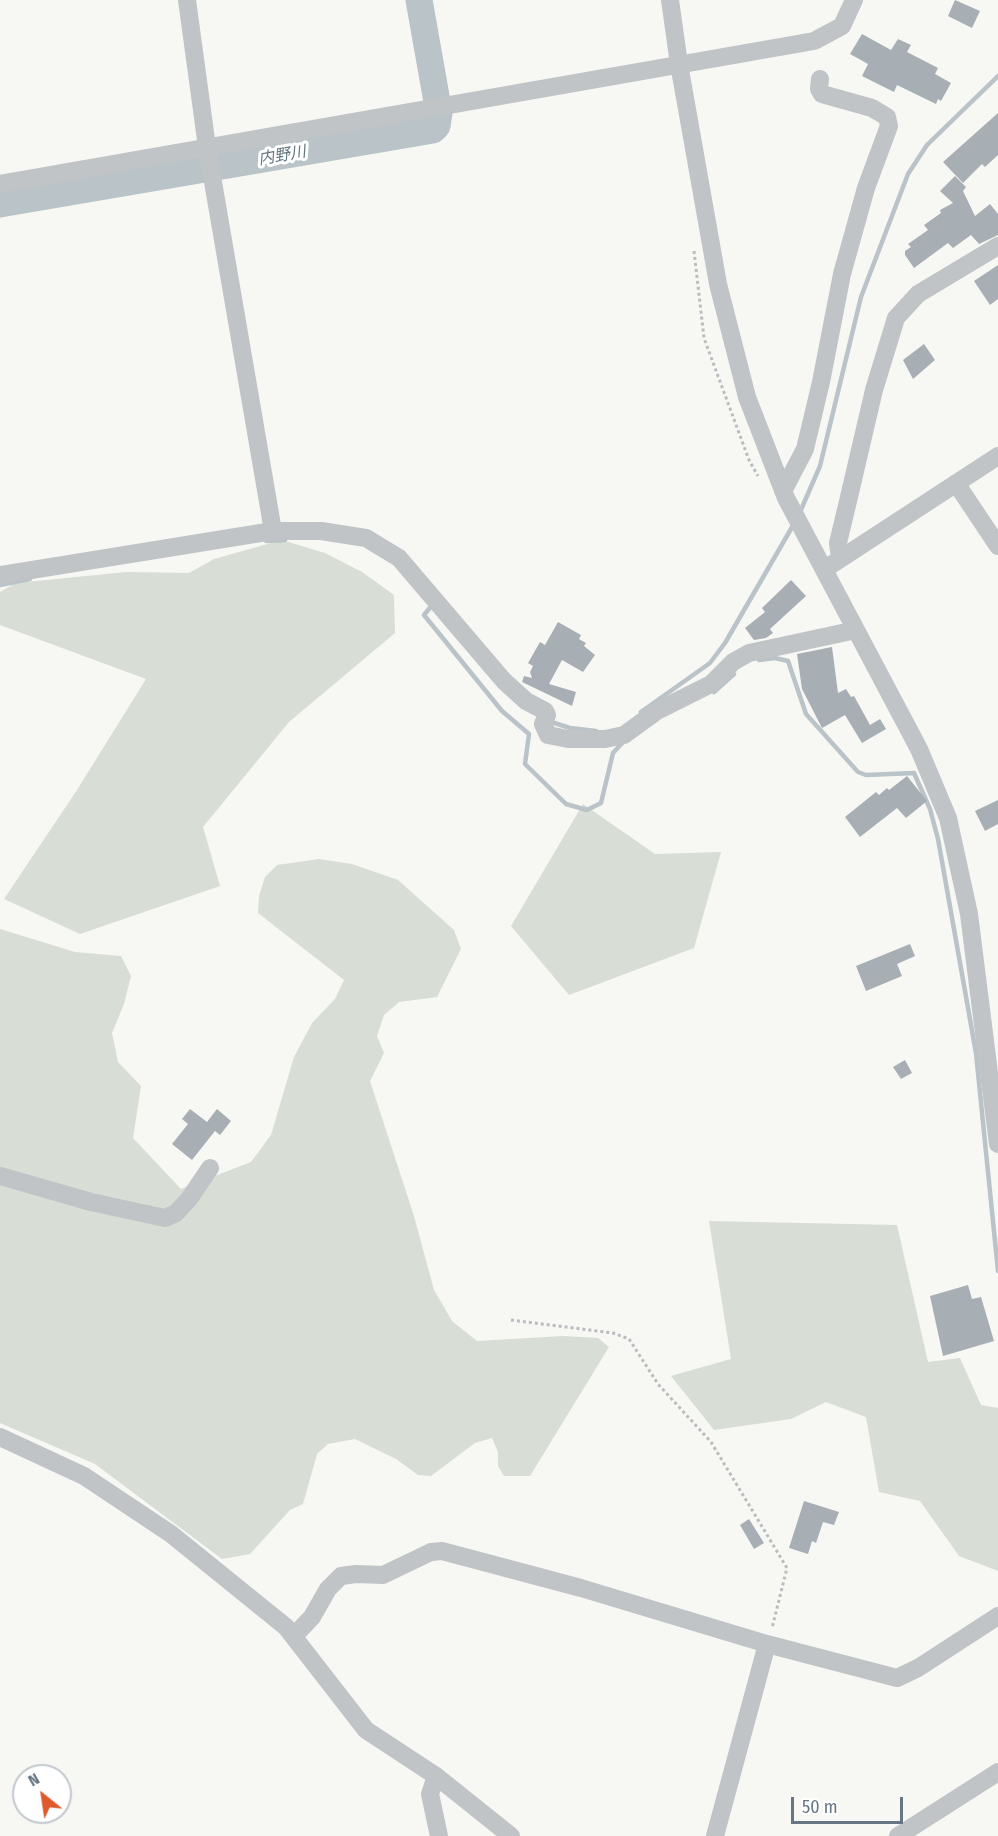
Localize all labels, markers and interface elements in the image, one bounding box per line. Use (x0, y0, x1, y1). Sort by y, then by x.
water label: 内野川 (257, 142, 307, 170)
north arrow (12, 1764, 72, 1824)
text: N (25, 1769, 43, 1790)
scale bar (794, 1785, 906, 1823)
text: 50 m (802, 1796, 838, 1818)

